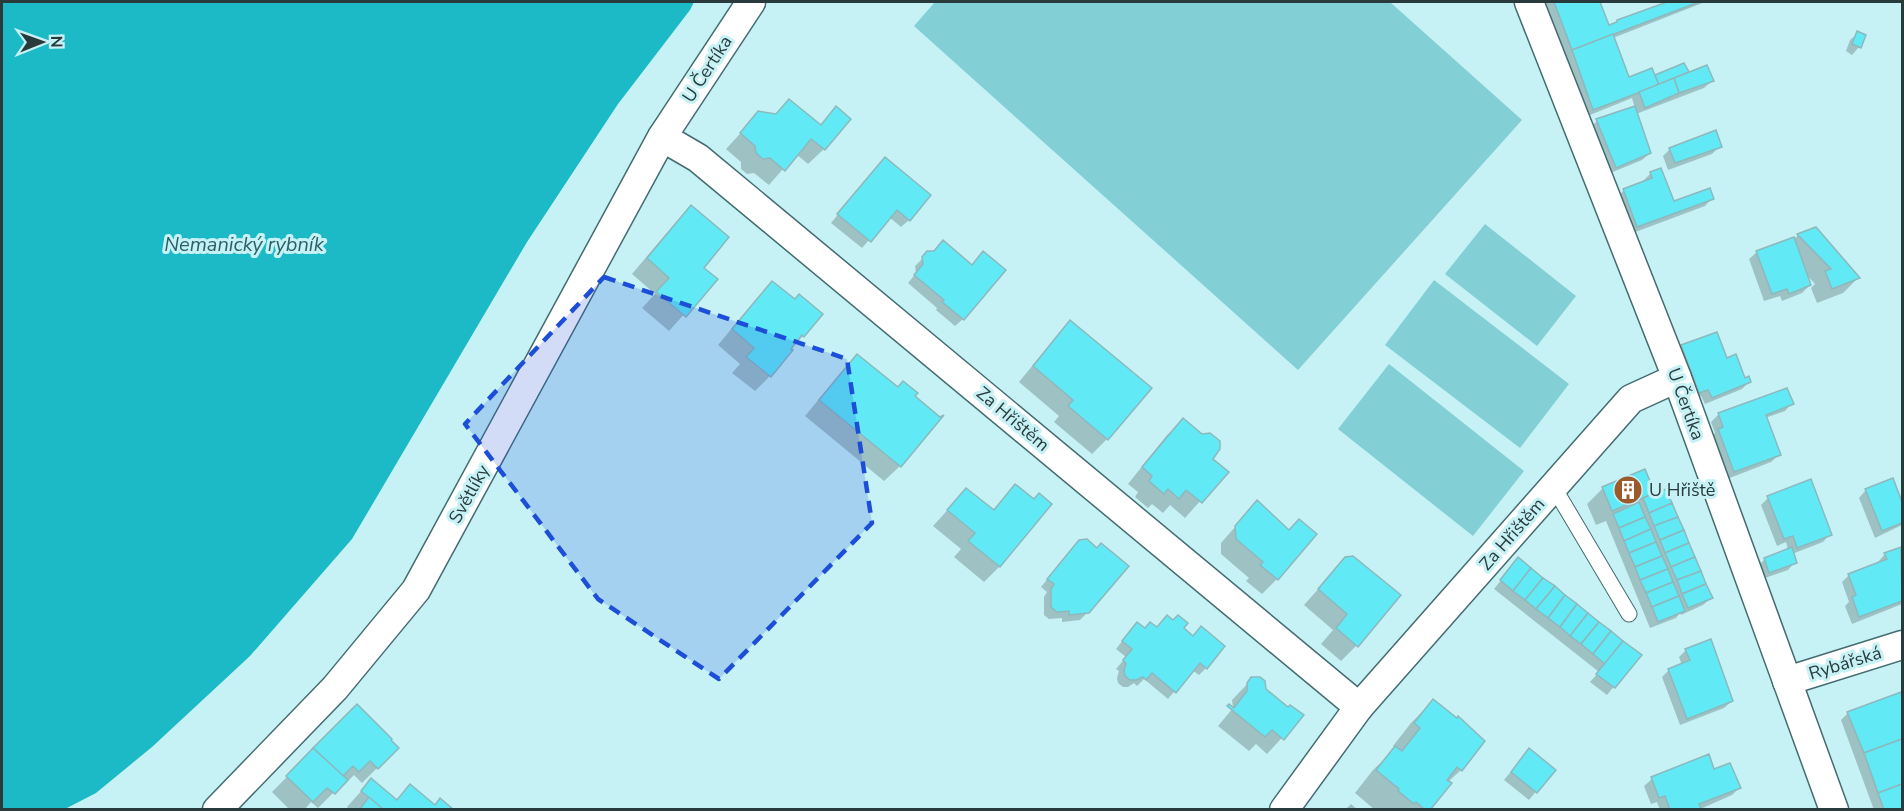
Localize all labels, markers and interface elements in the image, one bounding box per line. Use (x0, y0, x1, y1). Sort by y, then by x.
north arrow (12, 12, 72, 72)
street label: U Čertíka (677, 31, 737, 107)
text: N (45, 36, 67, 48)
water label: Nemanický rybník (164, 231, 325, 258)
street label: U Čertíka (1662, 365, 1710, 443)
street label: Za Hřištěm (971, 381, 1055, 457)
street label: Světlíky (443, 460, 495, 528)
building icon: U Hřiště (1612, 474, 1644, 506)
place label: U Hřiště (1649, 478, 1715, 502)
street label: Za Hřištěm (1474, 493, 1550, 575)
street label: Rybářská (1806, 641, 1884, 685)

